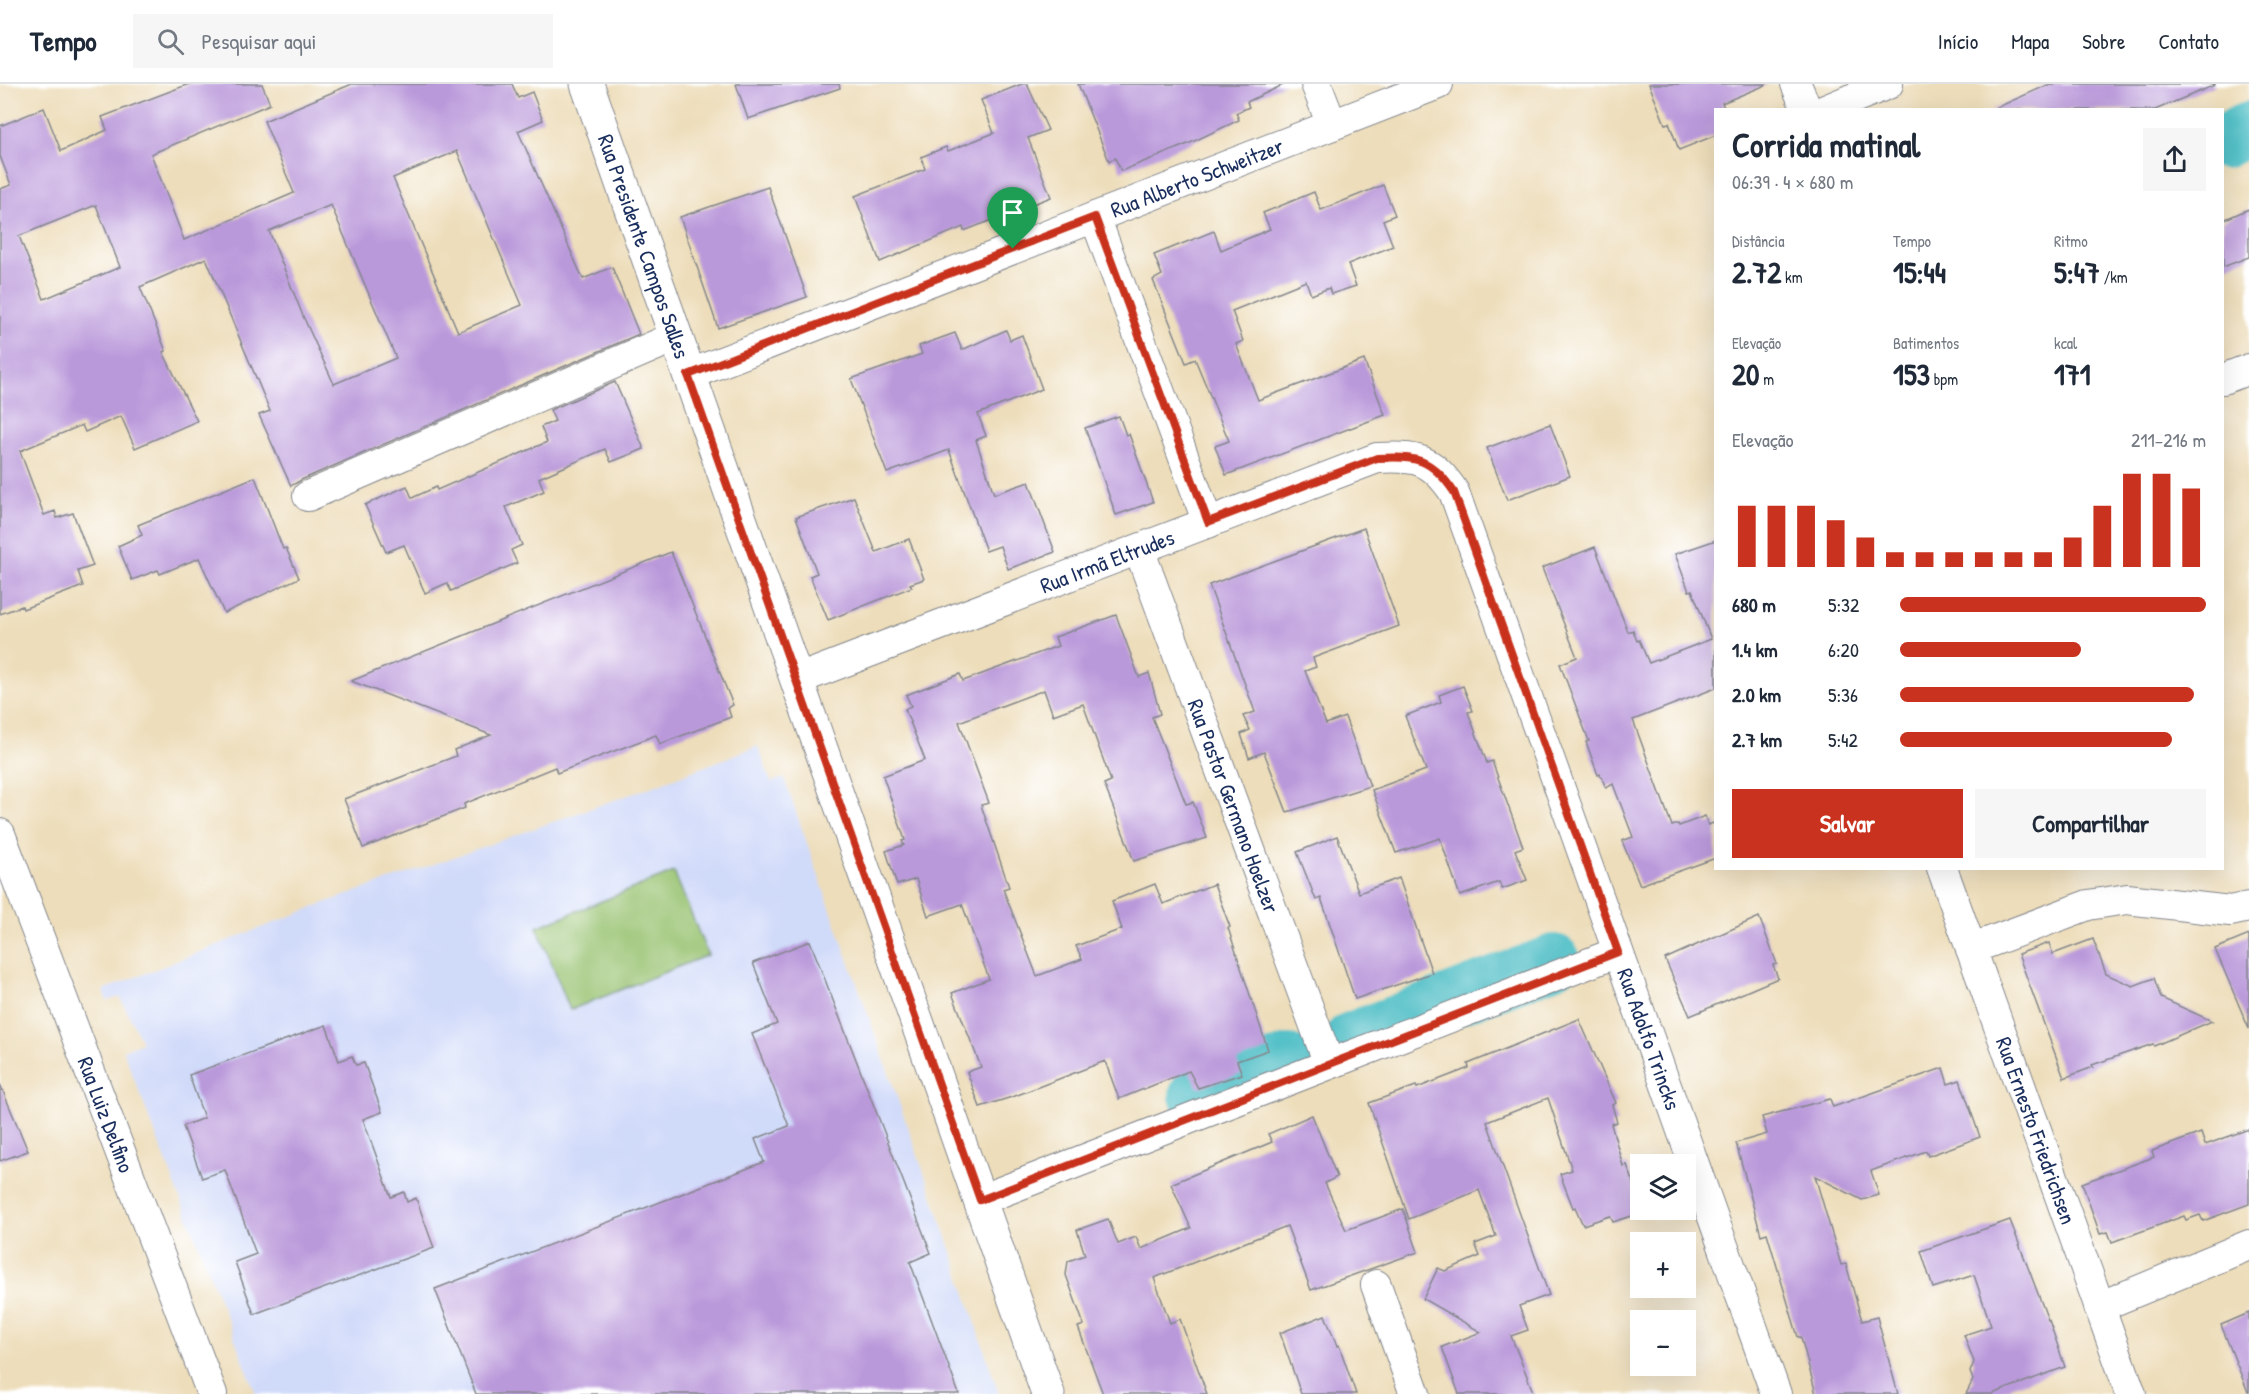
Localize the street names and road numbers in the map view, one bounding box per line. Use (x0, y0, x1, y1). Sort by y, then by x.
street label: Rua Presidente Campos Salles (591, 130, 697, 362)
street label: Rua Alberto Schweitzer (1106, 130, 1288, 225)
street label: Rua Irmã Eltrudes (1036, 522, 1178, 600)
street label: Rua Pastor Germano Hoelzer (1181, 695, 1287, 918)
street label: Rua Adolfo Trincks (1610, 964, 1688, 1114)
street label: Rua Ernesto Friedrichsen (1989, 1033, 2084, 1228)
street label: Rua Luiz Delfino (71, 1052, 142, 1177)

